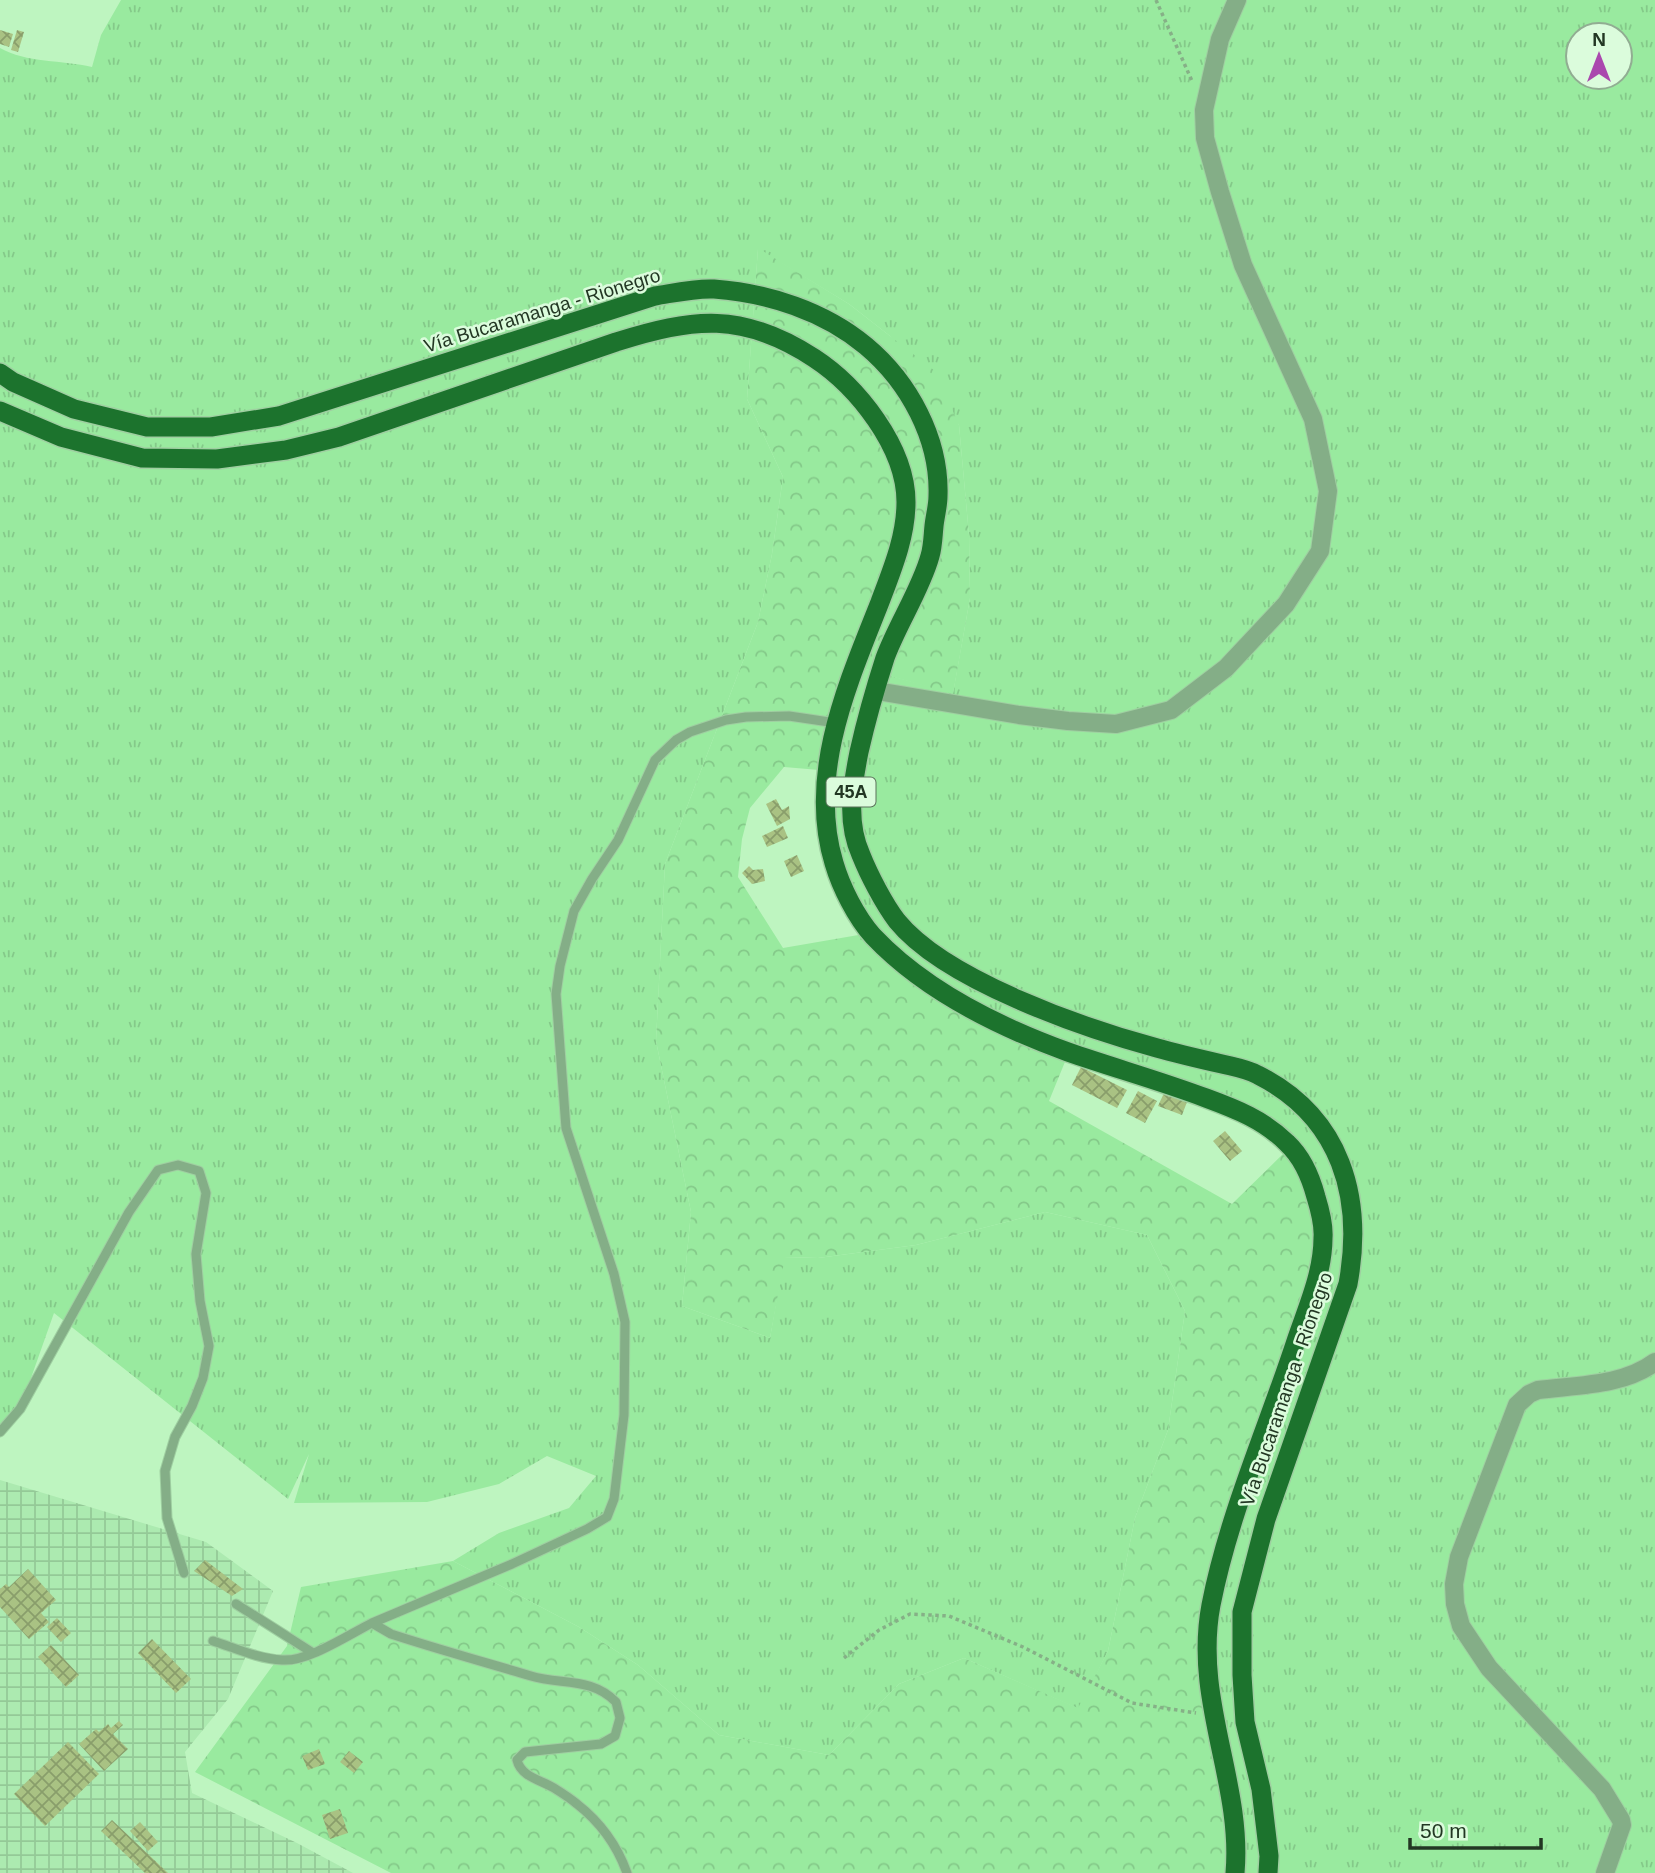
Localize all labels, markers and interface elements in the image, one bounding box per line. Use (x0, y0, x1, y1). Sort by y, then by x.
north arrow (1564, 21, 1634, 91)
text: N (1592, 29, 1606, 50)
street label: Vía Bucaramanga - Rionegro (421, 264, 663, 356)
road number: 45A (826, 778, 876, 806)
street label: Vía Bucaramanga - Rionegro (1236, 1269, 1336, 1509)
scale bar (1410, 1806, 1541, 1850)
text: 50 m (1420, 1819, 1467, 1842)

